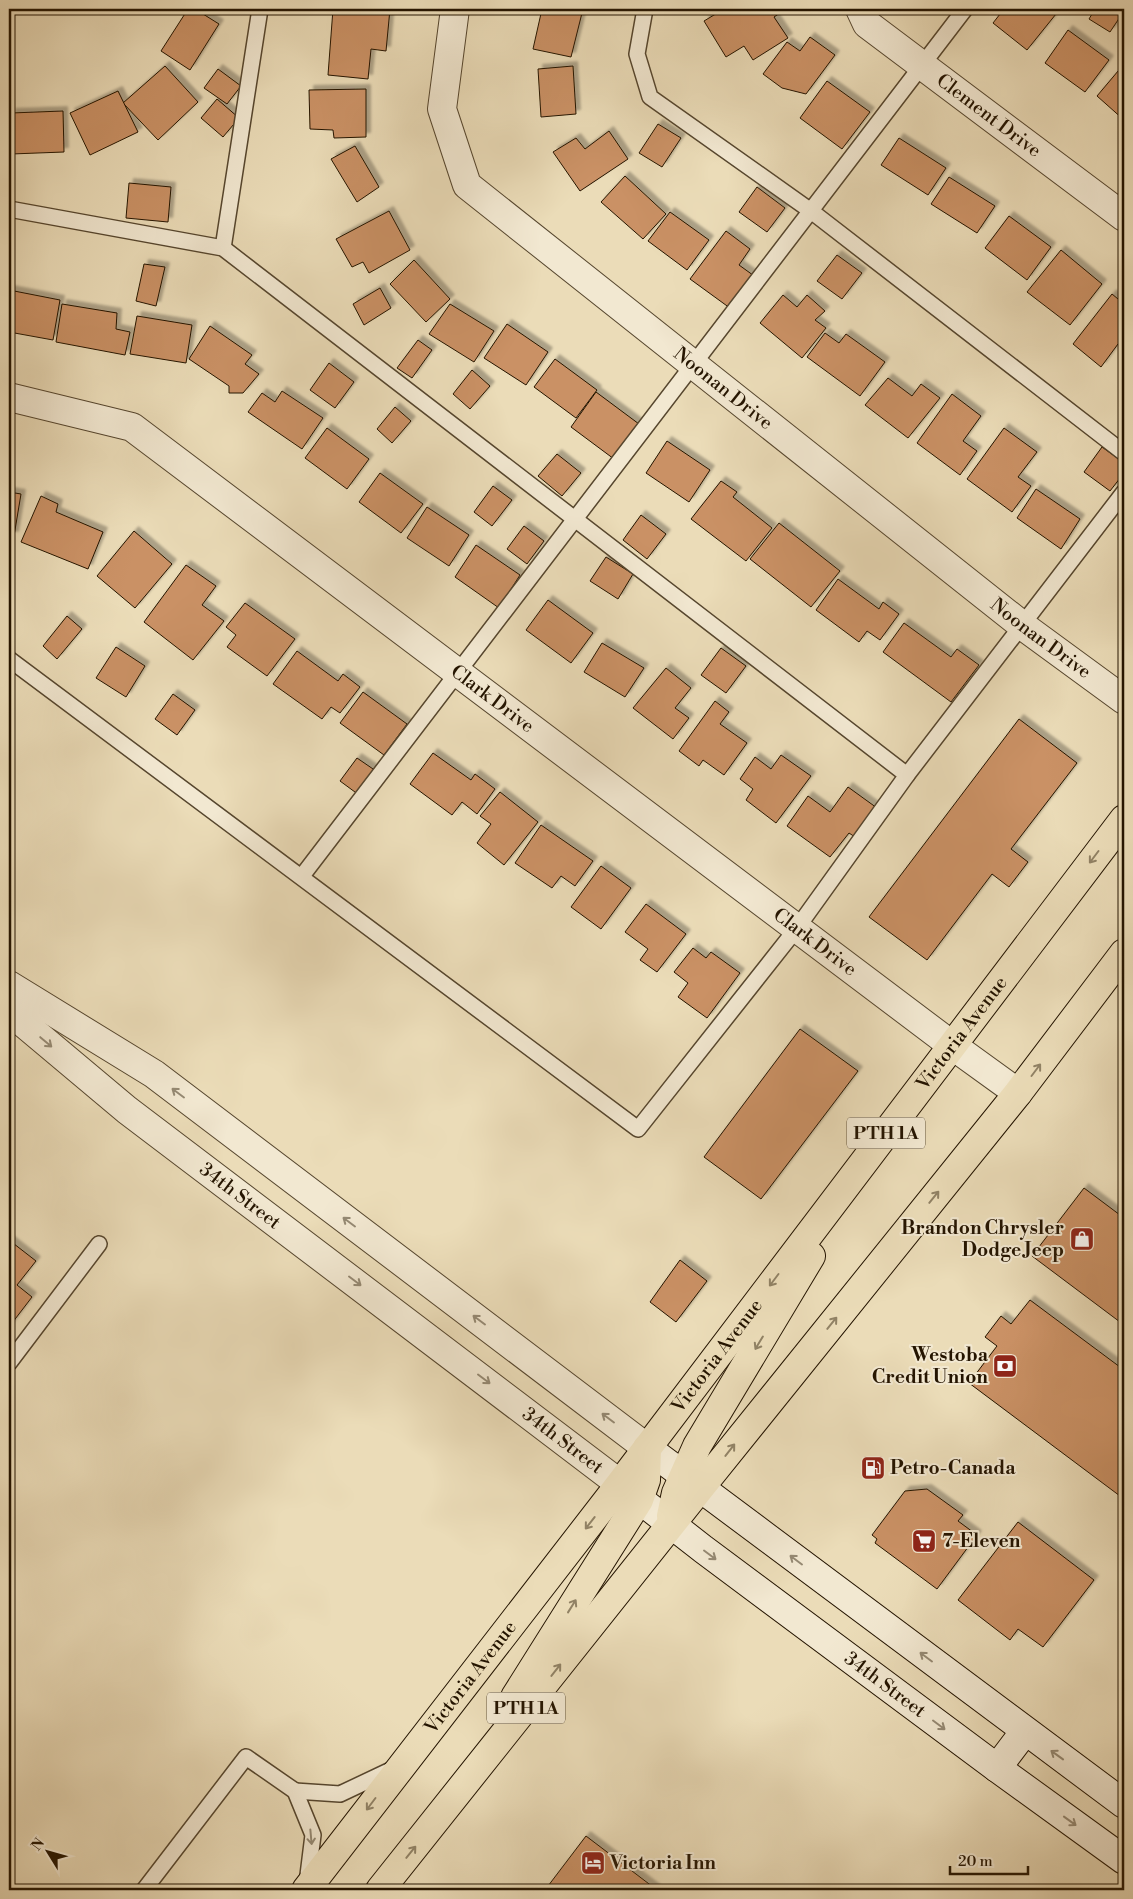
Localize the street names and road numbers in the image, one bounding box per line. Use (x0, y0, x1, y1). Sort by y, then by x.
street label: Clement Drive (932, 68, 1046, 163)
street label: Noonan Drive (669, 342, 778, 435)
street label: Noonan Drive (985, 593, 1096, 684)
street label: Clark Drive (446, 659, 539, 738)
street label: Clark Drive (768, 903, 862, 981)
street label: Victoria Avenue (910, 971, 1013, 1096)
road number: PTH 1A (847, 1118, 925, 1148)
street label: 34th Street (195, 1157, 286, 1235)
street label: Victoria Avenue (666, 1294, 768, 1418)
street label: 34th Street (517, 1402, 608, 1479)
street label: Victoria Avenue (419, 1616, 522, 1739)
street label: 34th Street (839, 1646, 931, 1723)
road number: PTH 1A (487, 1692, 565, 1724)

